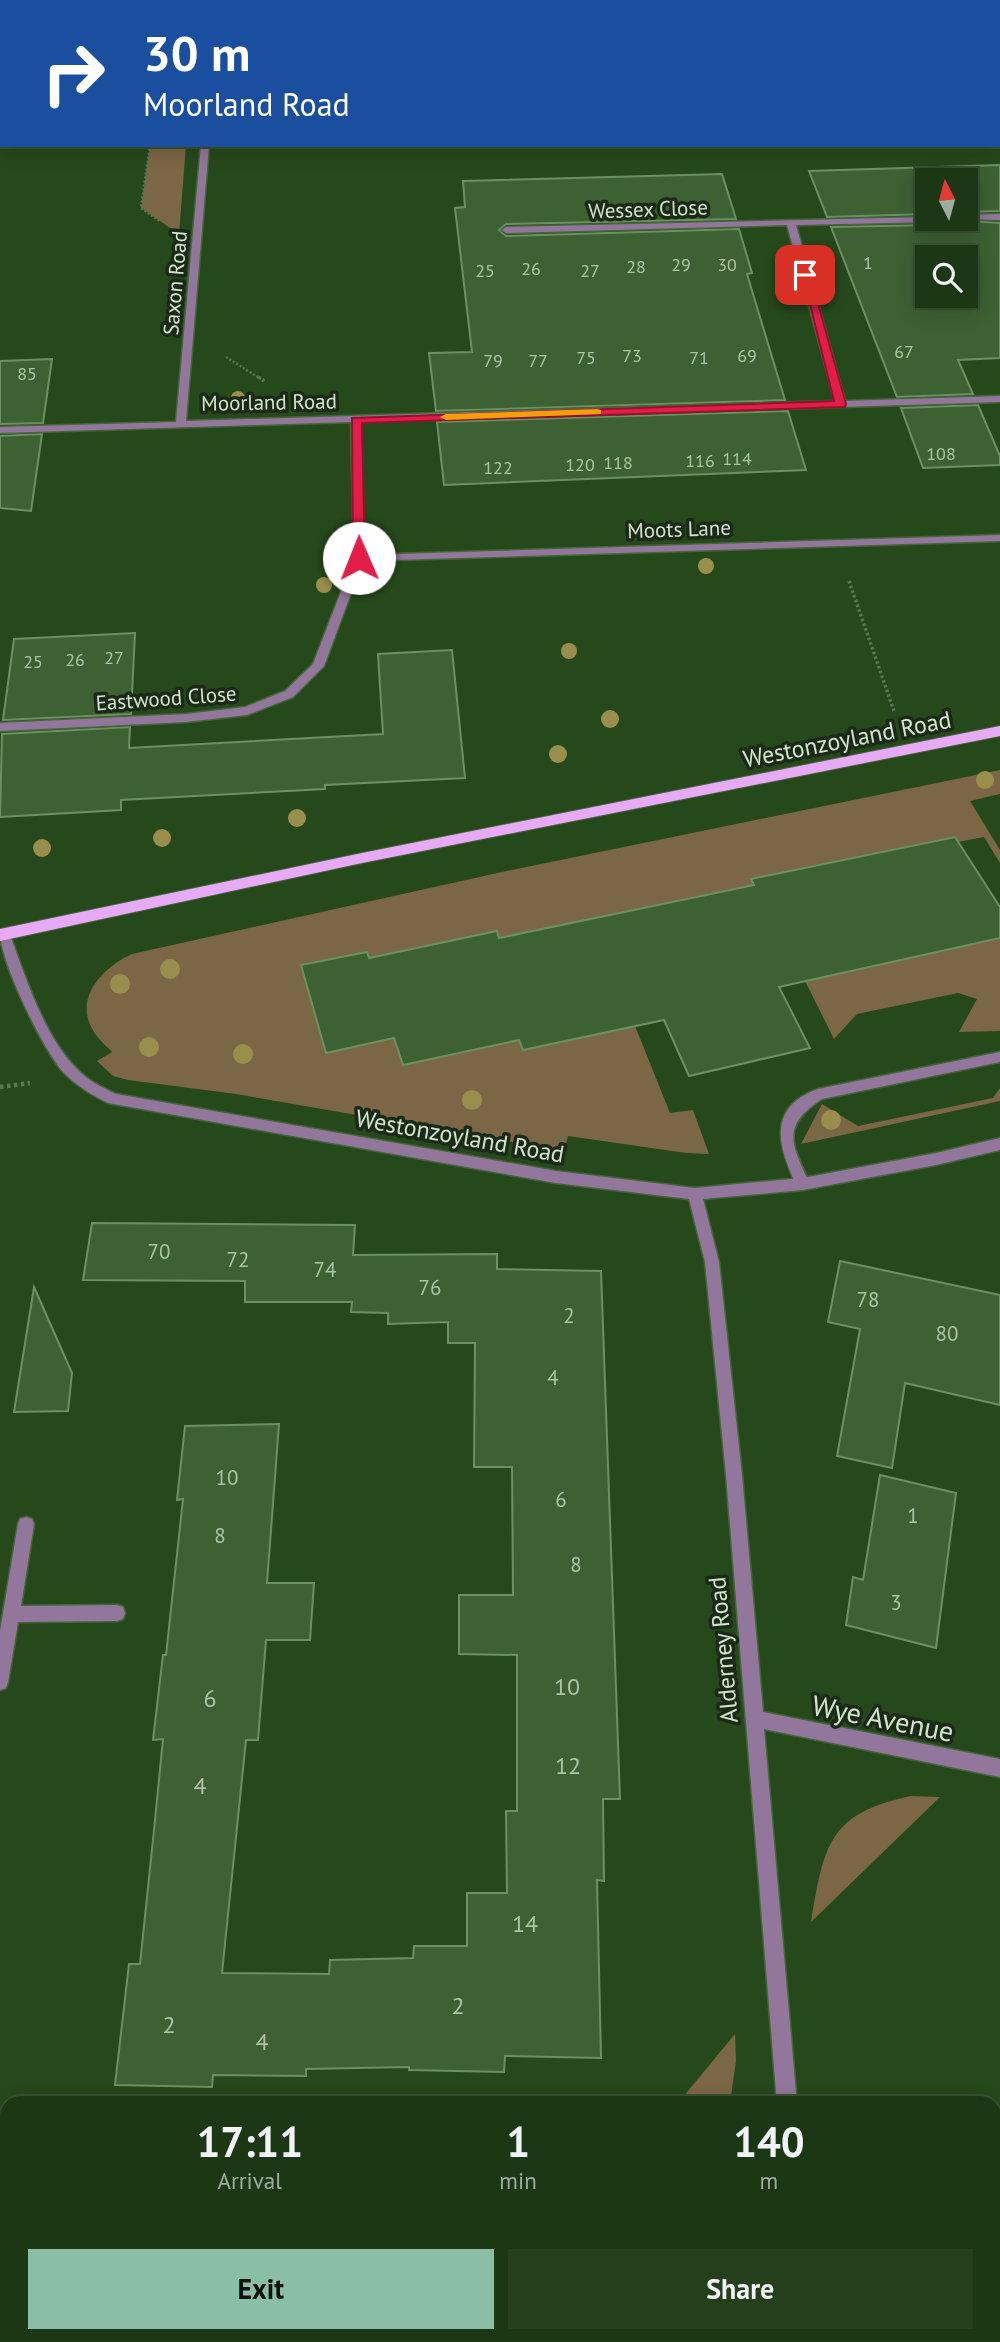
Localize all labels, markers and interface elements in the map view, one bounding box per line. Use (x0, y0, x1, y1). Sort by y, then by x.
text: 30 m (143, 21, 250, 85)
icon: right (28, 28, 119, 119)
text: Moorland Road (143, 83, 350, 125)
north arrow (915, 168, 978, 231)
map controls (915, 168, 978, 308)
street label: Wessex Close (588, 193, 708, 225)
street label: Saxon Road (157, 230, 193, 336)
pin (775, 245, 835, 305)
button: search (915, 245, 978, 308)
house number: 1 (863, 251, 873, 274)
house number: 29 (671, 253, 691, 276)
house number: 30 (717, 253, 737, 276)
house number: 28 (626, 255, 646, 278)
icon: arrive (786, 256, 824, 294)
house number: 26 (521, 257, 541, 280)
house number: 25 (475, 259, 495, 282)
house number: 27 (580, 259, 600, 282)
house number: 67 (894, 340, 914, 363)
house number: 73 (622, 344, 642, 367)
house number: 69 (737, 344, 757, 367)
house number: 75 (576, 346, 596, 369)
house number: 71 (689, 346, 709, 369)
house number: 79 (483, 349, 503, 372)
house number: 77 (528, 349, 548, 372)
house number: 85 (17, 362, 37, 385)
street label: Moorland Road (201, 387, 337, 417)
house number: 108 (926, 442, 956, 465)
house number: 114 (722, 447, 752, 470)
house number: 116 (685, 449, 715, 472)
house number: 118 (603, 451, 633, 474)
house number: 120 (565, 453, 595, 476)
house number: 122 (483, 456, 513, 479)
street label: Moots Lane (627, 514, 731, 544)
position arrow (322, 521, 396, 595)
house number: 27 (104, 646, 124, 669)
house number: 26 (65, 648, 85, 671)
house number: 25 (23, 650, 43, 673)
street label: Eastwood Close (95, 680, 237, 716)
street label: Westonzoyland Road (740, 704, 954, 774)
street label: Westonzoyland Road (353, 1102, 567, 1170)
house number: 70 (148, 1238, 170, 1265)
house number: 72 (227, 1246, 249, 1273)
house number: 74 (314, 1256, 336, 1283)
house number: 76 (419, 1274, 441, 1301)
house number: 78 (857, 1286, 879, 1313)
house number: 2 (563, 1302, 575, 1329)
house number: 80 (936, 1320, 958, 1347)
house number: 4 (547, 1364, 559, 1391)
house number: 10 (216, 1464, 238, 1491)
house number: 6 (555, 1486, 567, 1513)
house number: 1 (907, 1502, 919, 1529)
house number: 8 (214, 1522, 226, 1549)
house number: 8 (570, 1551, 582, 1578)
street label: Alderney Road (701, 1576, 745, 1724)
house number: 3 (890, 1589, 902, 1616)
house number: 10 (554, 1671, 580, 1702)
house number: 6 (203, 1683, 217, 1714)
street label: Wye Avenue (809, 1686, 957, 1750)
house number: 12 (555, 1750, 581, 1781)
house number: 4 (193, 1770, 207, 1801)
house number: 14 (512, 1908, 538, 1939)
house number: 2 (451, 1990, 465, 2021)
house number: 2 (162, 2009, 176, 2040)
house number: 4 (255, 2026, 269, 2057)
text: 17:11 (196, 2114, 303, 2169)
text: 1 (506, 2114, 530, 2169)
text: 140 (733, 2114, 805, 2169)
text: Arrival (217, 2166, 282, 2195)
text: min (499, 2166, 537, 2195)
text: m (760, 2166, 778, 2195)
button: Exit (28, 2249, 494, 2329)
button: Share (508, 2249, 973, 2329)

